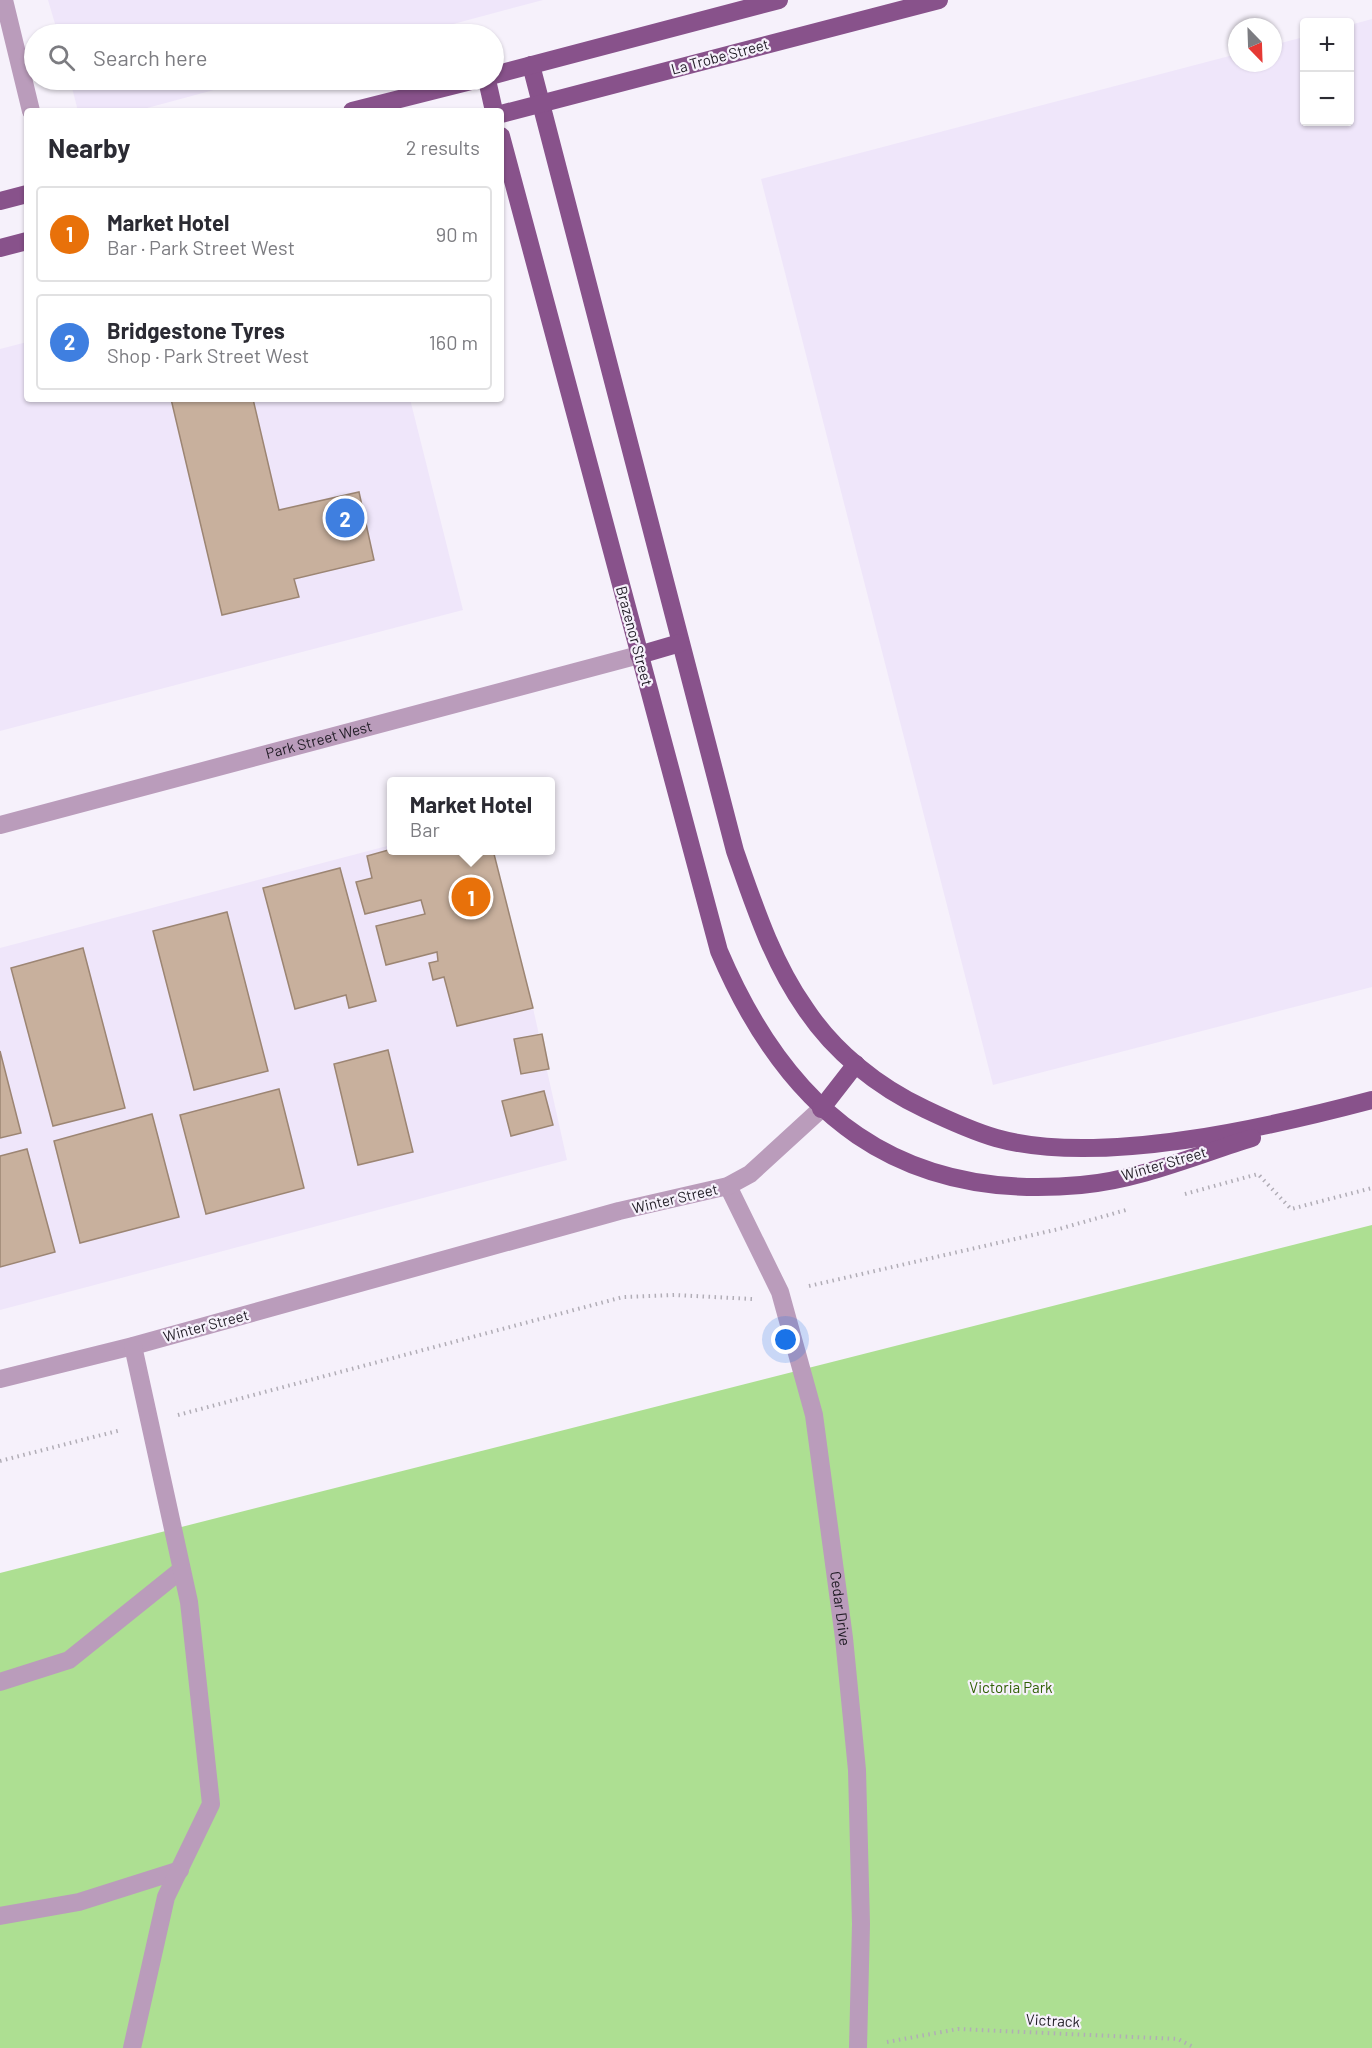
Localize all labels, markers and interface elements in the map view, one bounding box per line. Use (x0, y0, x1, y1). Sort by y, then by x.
north arrow (1228, 18, 1282, 72)
map controls (1300, 18, 1354, 126)
button: + (1300, 18, 1354, 72)
search box (24, 24, 504, 90)
street label: La Trobe Street (669, 34, 771, 78)
icon: search (45, 41, 78, 74)
text: Search here (93, 44, 207, 70)
button: − (1300, 72, 1354, 126)
text: Nearby (48, 132, 130, 163)
text: 2 results (406, 135, 480, 159)
text: Market Hotel (107, 209, 229, 235)
text: 1 (66, 222, 73, 246)
text: 90 m (436, 222, 478, 246)
text: Bar · Park Street West (107, 235, 295, 259)
text: Bridgestone Tyres (107, 317, 285, 343)
text: 2 (64, 330, 75, 354)
text: 160 m (429, 330, 478, 354)
text: Shop · Park Street West (107, 343, 309, 367)
pin: 2 (326, 496, 364, 540)
street label: Brazenor Street (613, 584, 657, 688)
street label: Park Street West (263, 716, 374, 762)
popup (387, 777, 555, 855)
text: Market Hotel (410, 791, 532, 817)
text: Bar (410, 817, 440, 841)
pin: 1 (452, 874, 490, 920)
street label: Winter Street (1119, 1142, 1208, 1184)
street label: Winter Street (630, 1179, 720, 1217)
street label: Winter Street (161, 1305, 250, 1345)
your location (771, 1325, 800, 1354)
street label: Cedar Drive (827, 1570, 855, 1647)
park label: Victoria Park (969, 1678, 1053, 1696)
street label: Victrack (1025, 2010, 1081, 2030)

